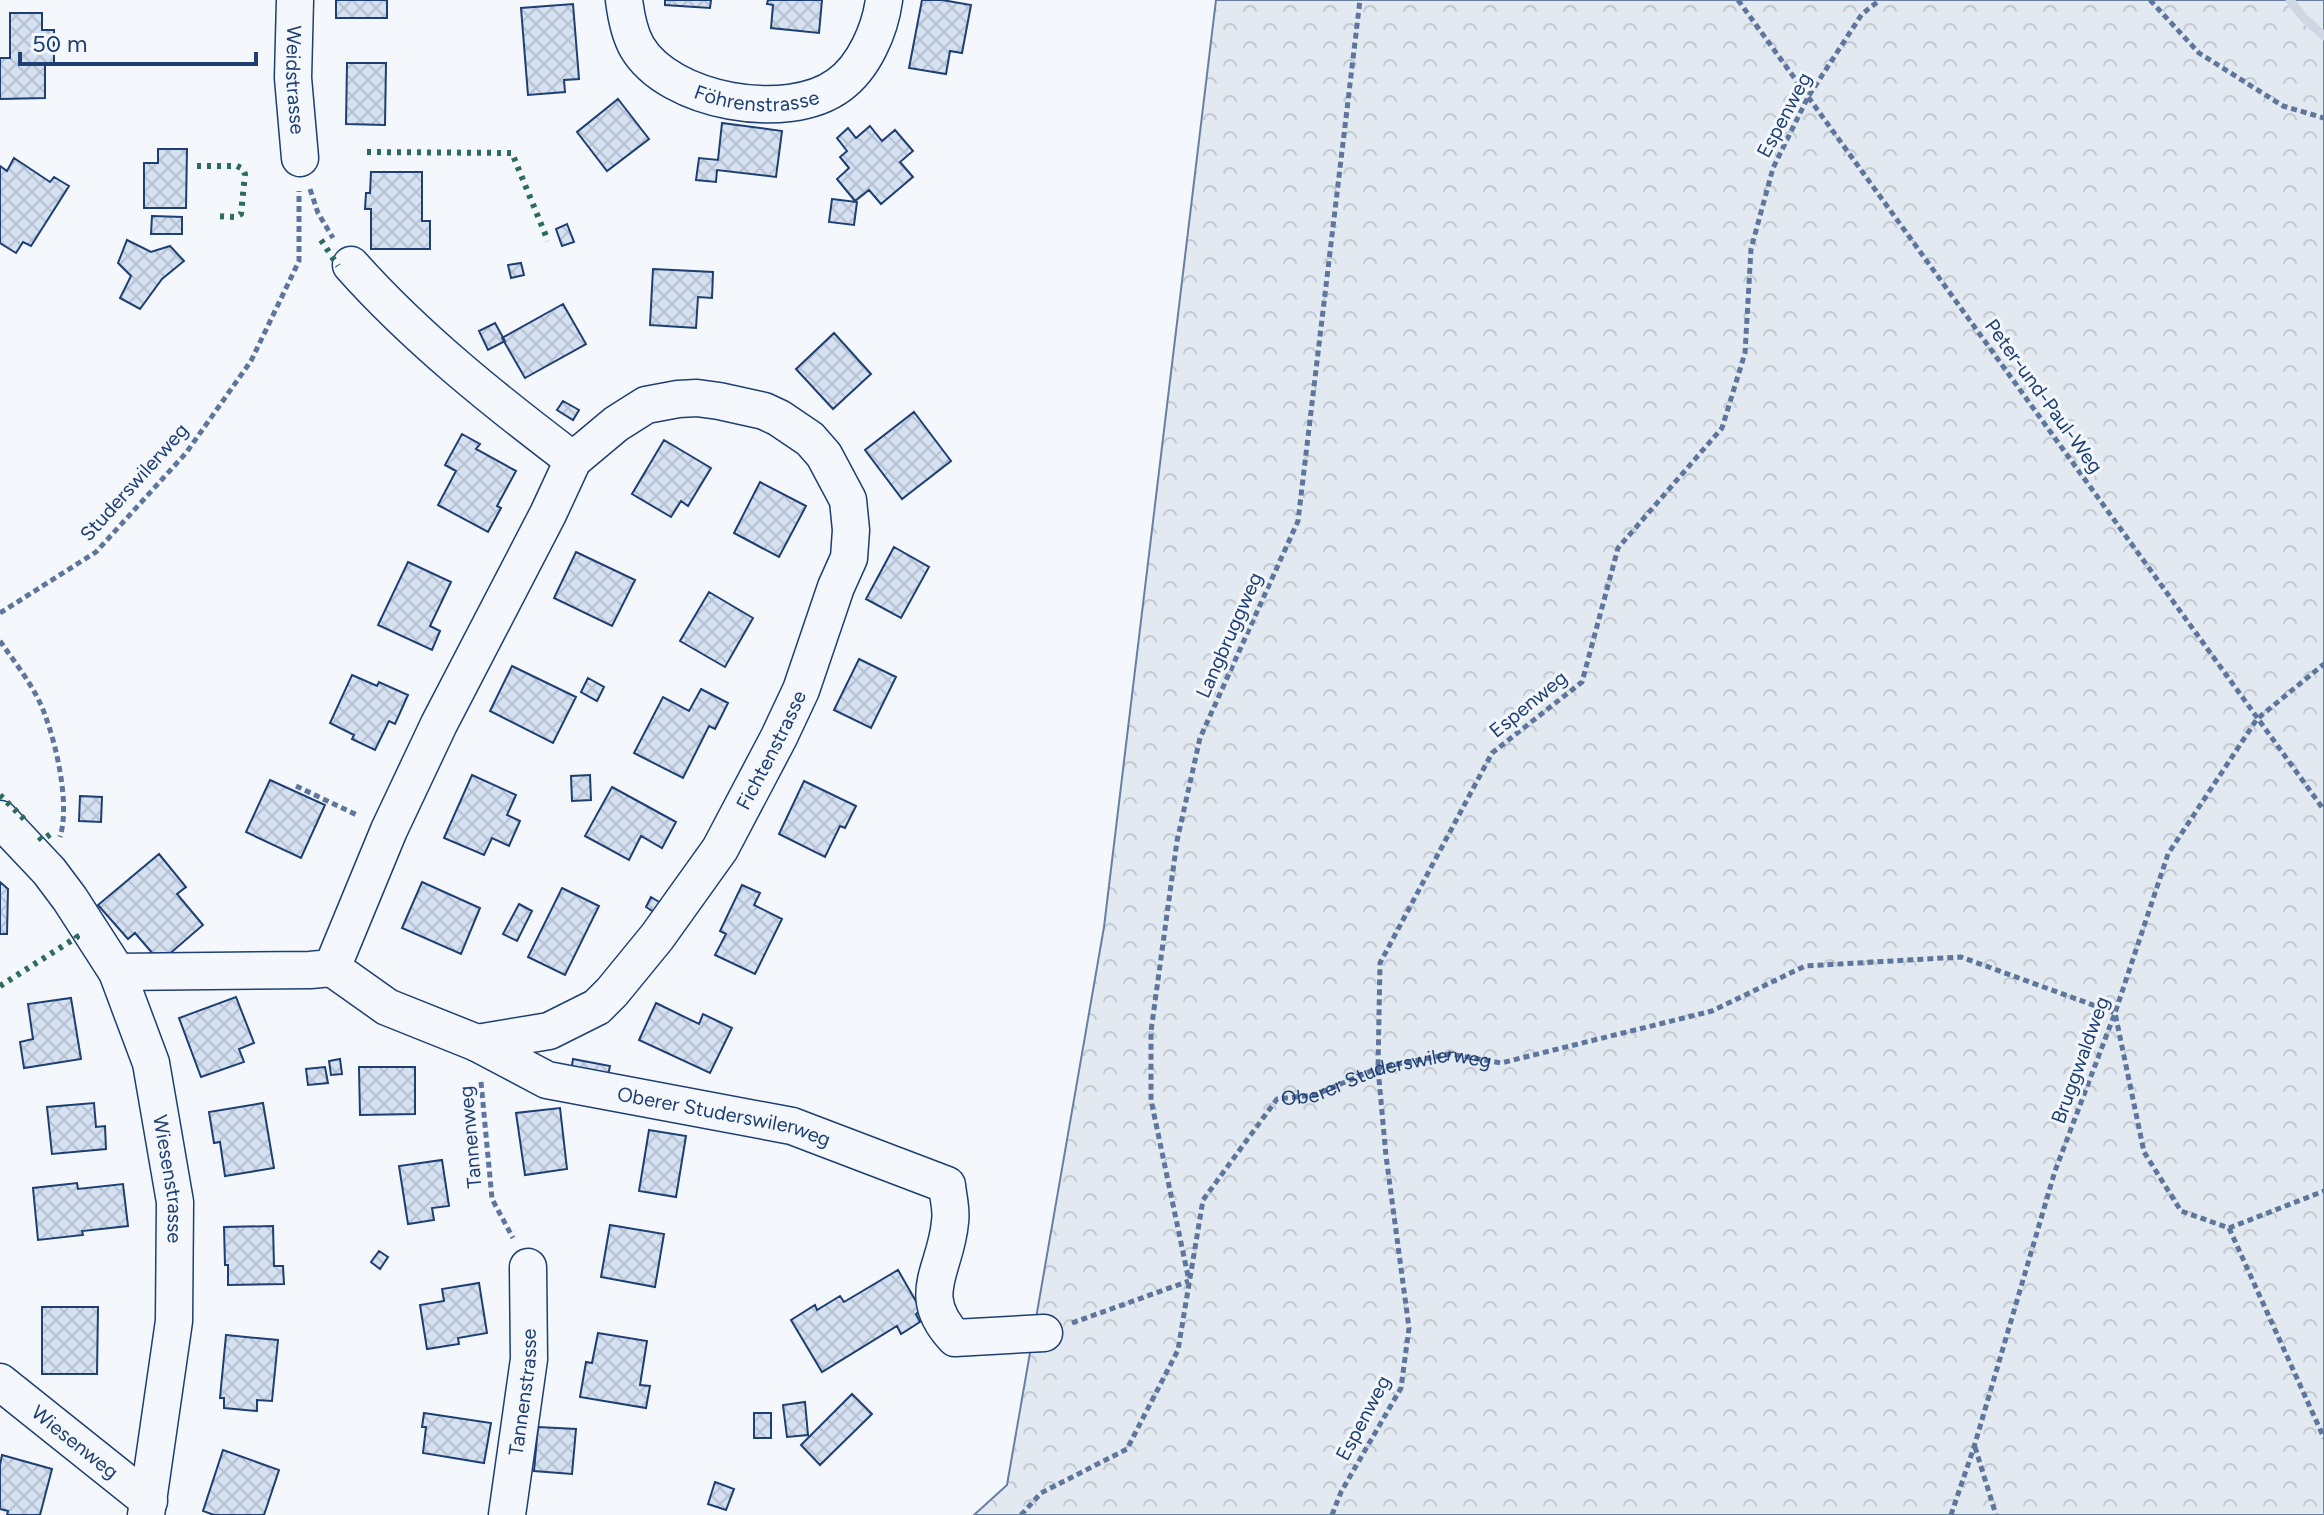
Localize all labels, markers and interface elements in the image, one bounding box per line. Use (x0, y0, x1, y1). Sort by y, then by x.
scale bar (20, 16, 256, 66)
street label: Weidstrasse (281, 25, 310, 135)
text: 50 m (32, 29, 88, 58)
street label: Espenweg (1752, 68, 1816, 162)
street label: Föhrenstrasse (691, 80, 822, 116)
street label: Peter-und-Paul-Weg (1980, 314, 2108, 478)
street label: Studerswilerweg (75, 418, 193, 546)
street label: Langbruggweg (1191, 569, 1267, 701)
street label: Espenweg (1484, 665, 1572, 743)
street label: Fichtenstrasse (731, 686, 811, 814)
street label: Bruggwaldweg (2046, 993, 2114, 1127)
street label: Oberer Studerswilerweg (1280, 1042, 1493, 1111)
street label: Oberer Studerswilerweg (615, 1081, 834, 1152)
street label: Tannenweg (454, 1085, 486, 1189)
street label: Wiesenstrasse (148, 1113, 187, 1244)
street label: Tannenstrasse (504, 1328, 541, 1457)
street label: Espenweg (1331, 1371, 1395, 1465)
street label: Wiesenweg (27, 1400, 123, 1484)

